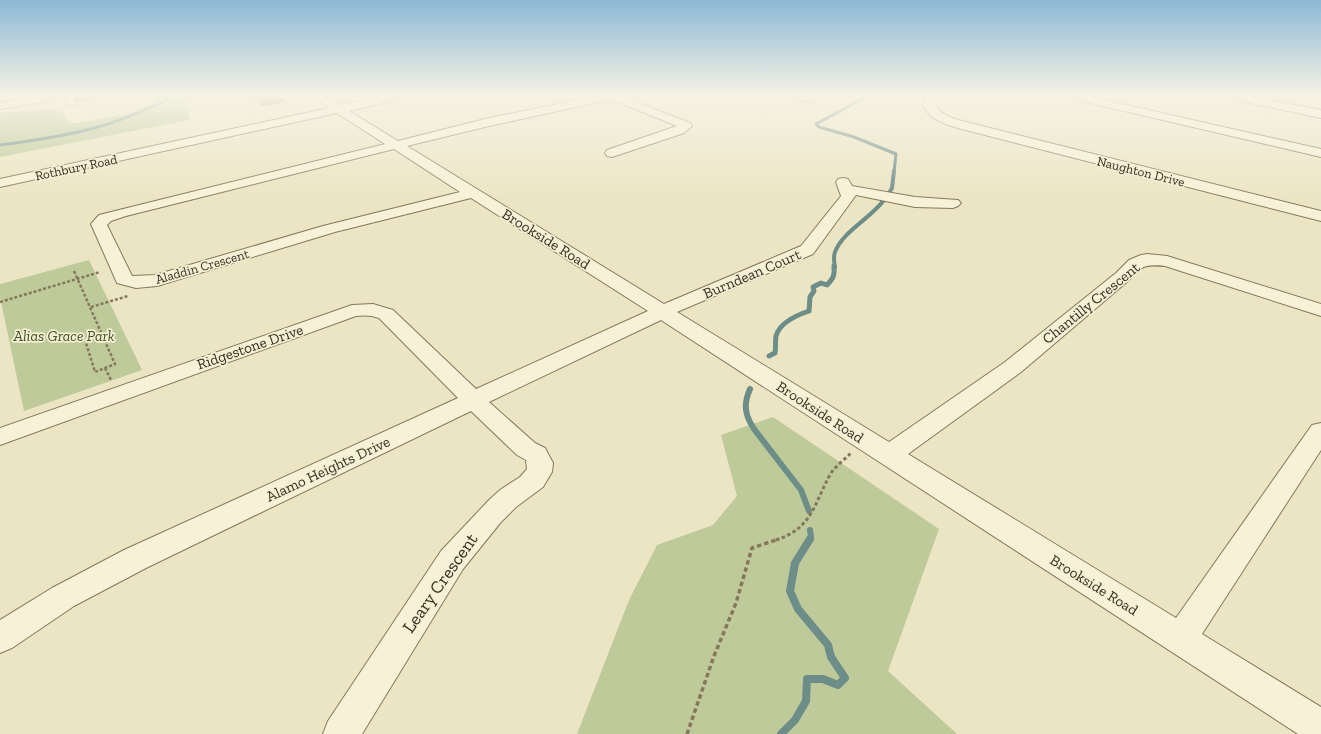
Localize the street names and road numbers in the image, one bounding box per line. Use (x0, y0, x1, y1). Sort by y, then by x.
street label: Rothbury Road (34, 151, 119, 184)
street label: Naughton Drive (1096, 153, 1186, 190)
street label: Brookside Road (499, 205, 594, 274)
street label: Burndean Court (700, 245, 804, 303)
street label: Aladdin Crescent (154, 246, 251, 287)
street label: Chantilly Crescent (1039, 258, 1144, 348)
street label: Ridgestone Drive (195, 320, 305, 374)
street label: Brookside Road (773, 377, 868, 447)
street label: Alamo Heights Drive (263, 432, 393, 506)
street label: Leary Crescent (398, 529, 483, 637)
street label: Brookside Road (1047, 551, 1142, 620)

